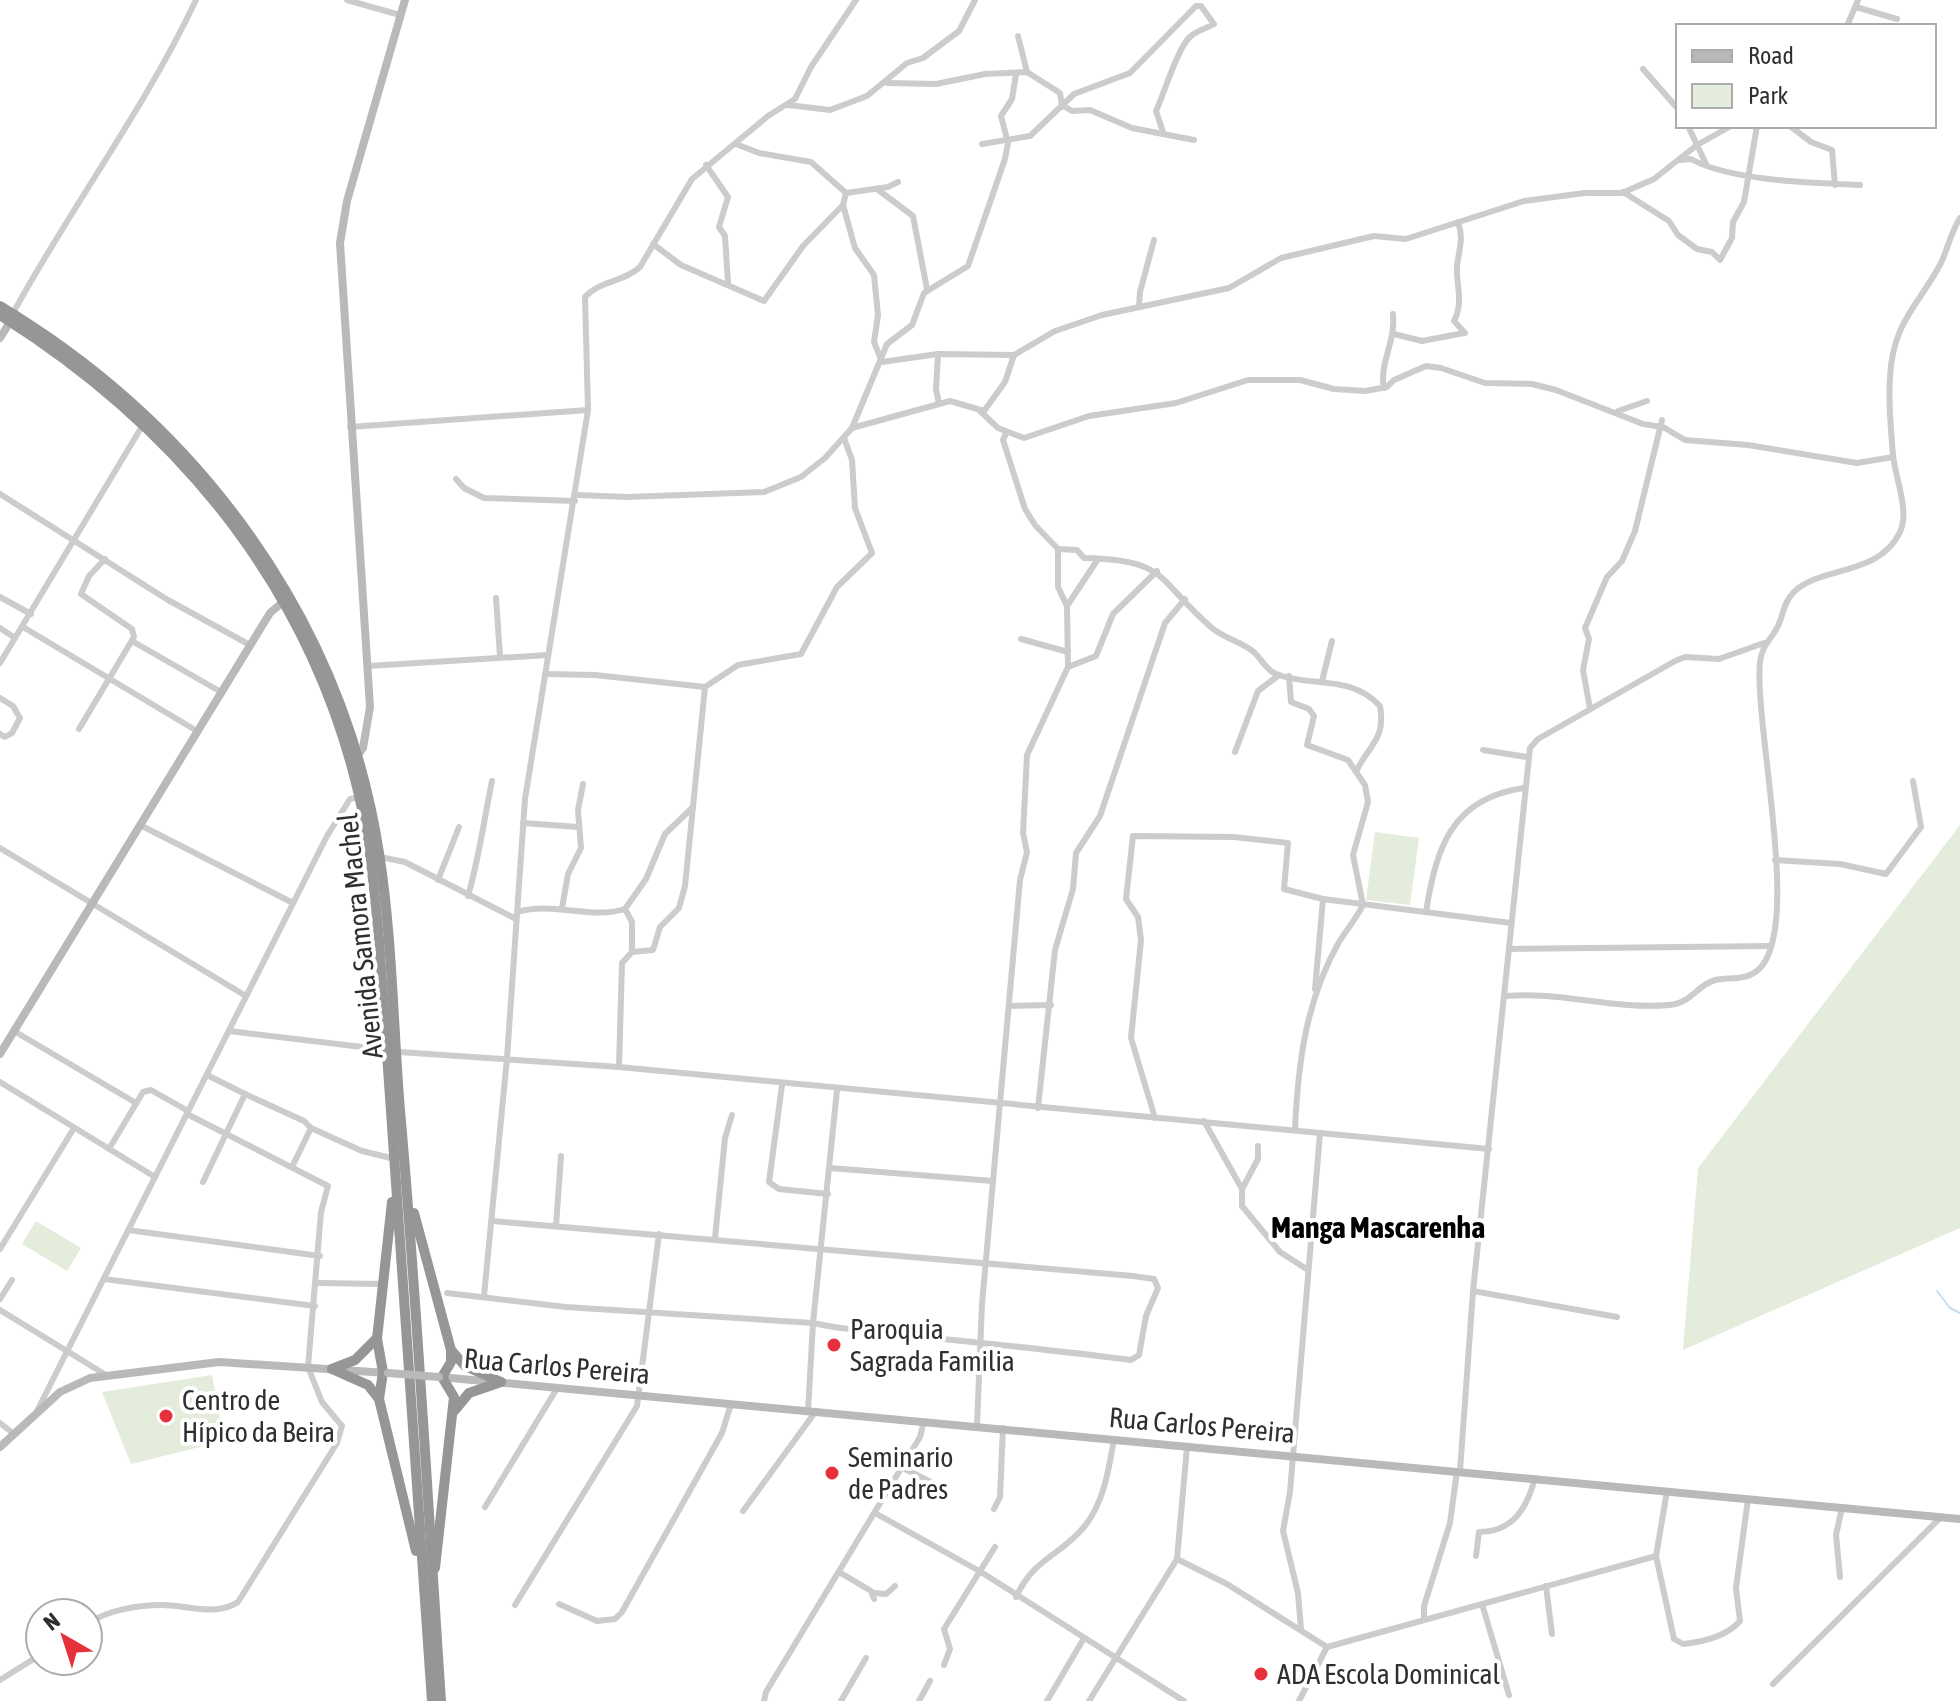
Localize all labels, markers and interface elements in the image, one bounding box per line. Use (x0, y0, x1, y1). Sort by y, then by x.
legend (1676, 24, 1936, 128)
text: Road (1748, 42, 1794, 69)
text: Park (1748, 82, 1789, 109)
street label: Avenida Samora Machel (331, 811, 389, 1060)
district label: Manga Mascarenha (1271, 1210, 1485, 1244)
place label: Paroquia Sagrada Familia (850, 1313, 1015, 1377)
marker: Paroquia Sagrada Familia (825, 1336, 843, 1354)
street label: Rua Carlos Pereira (463, 1342, 651, 1390)
place label: Centro de Hípico da Beira (182, 1384, 335, 1448)
street label: Rua Carlos Pereira (1108, 1401, 1296, 1449)
marker: Centro de Hípico da Beira (157, 1407, 175, 1425)
place label: Seminario de Padres (848, 1441, 954, 1505)
marker: Seminario de Padres (823, 1464, 841, 1482)
north arrow (24, 1597, 104, 1677)
text: N (38, 1607, 65, 1636)
place label: ADA Escola Dominical (1277, 1658, 1500, 1690)
marker: ADA Escola Dominical (1252, 1665, 1270, 1683)

